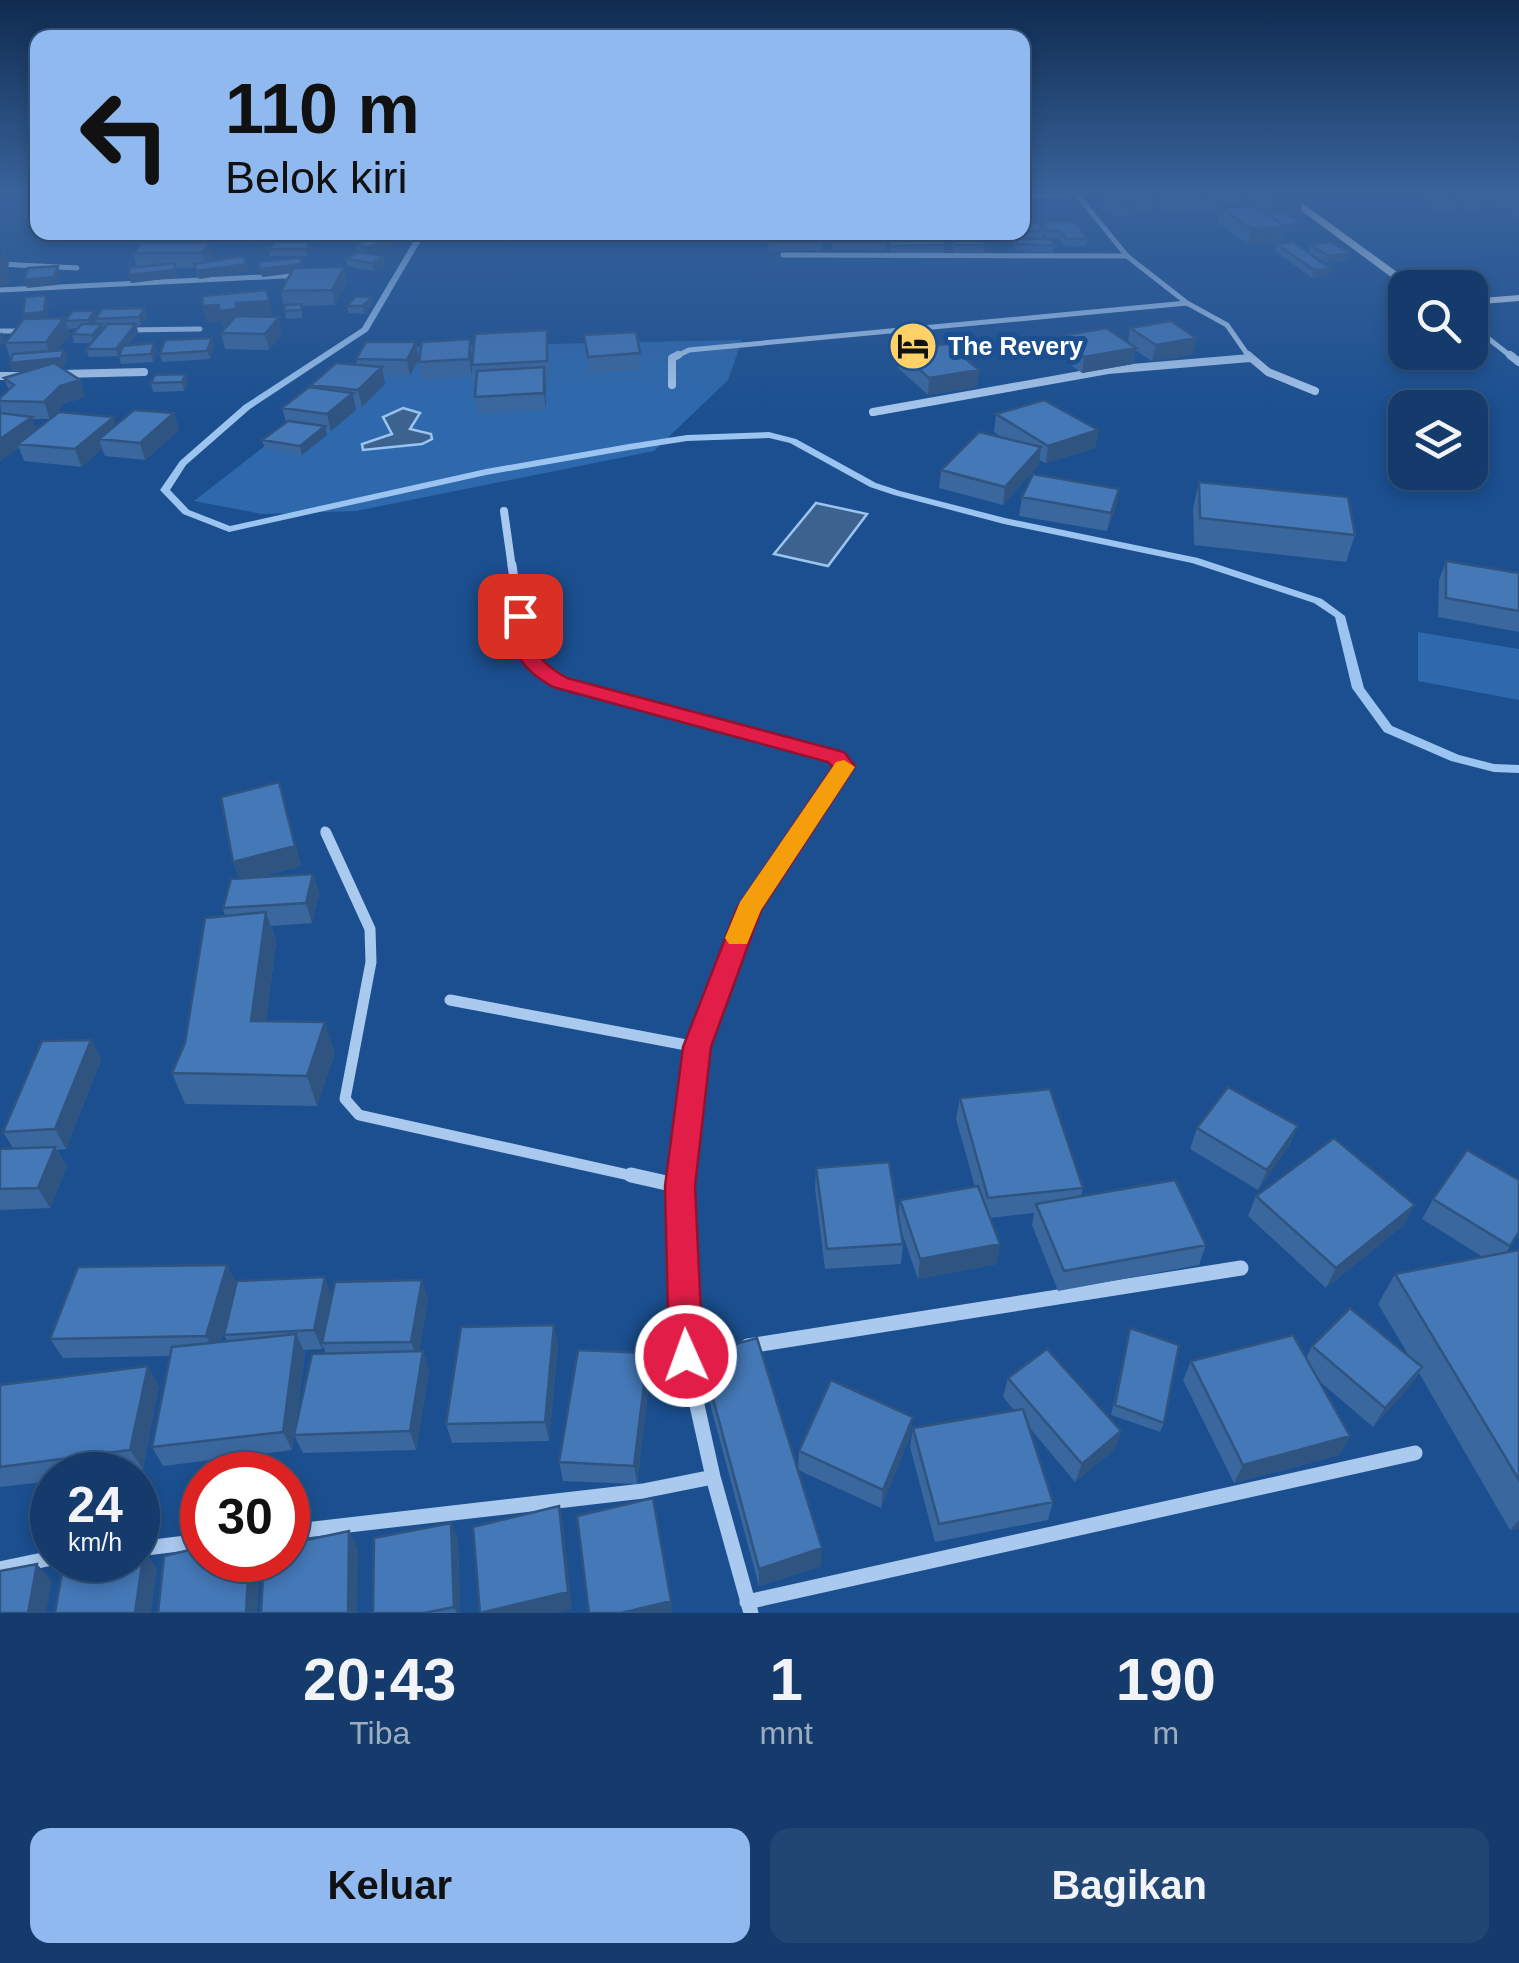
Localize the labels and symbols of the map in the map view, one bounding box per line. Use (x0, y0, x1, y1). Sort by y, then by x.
hotel icon: The Revery (887, 320, 939, 372)
place label: The Revery (948, 332, 1083, 360)
pin (478, 574, 563, 659)
position arrow (634, 1304, 738, 1408)
speed limit sign: 30 (180, 1452, 310, 1582)

